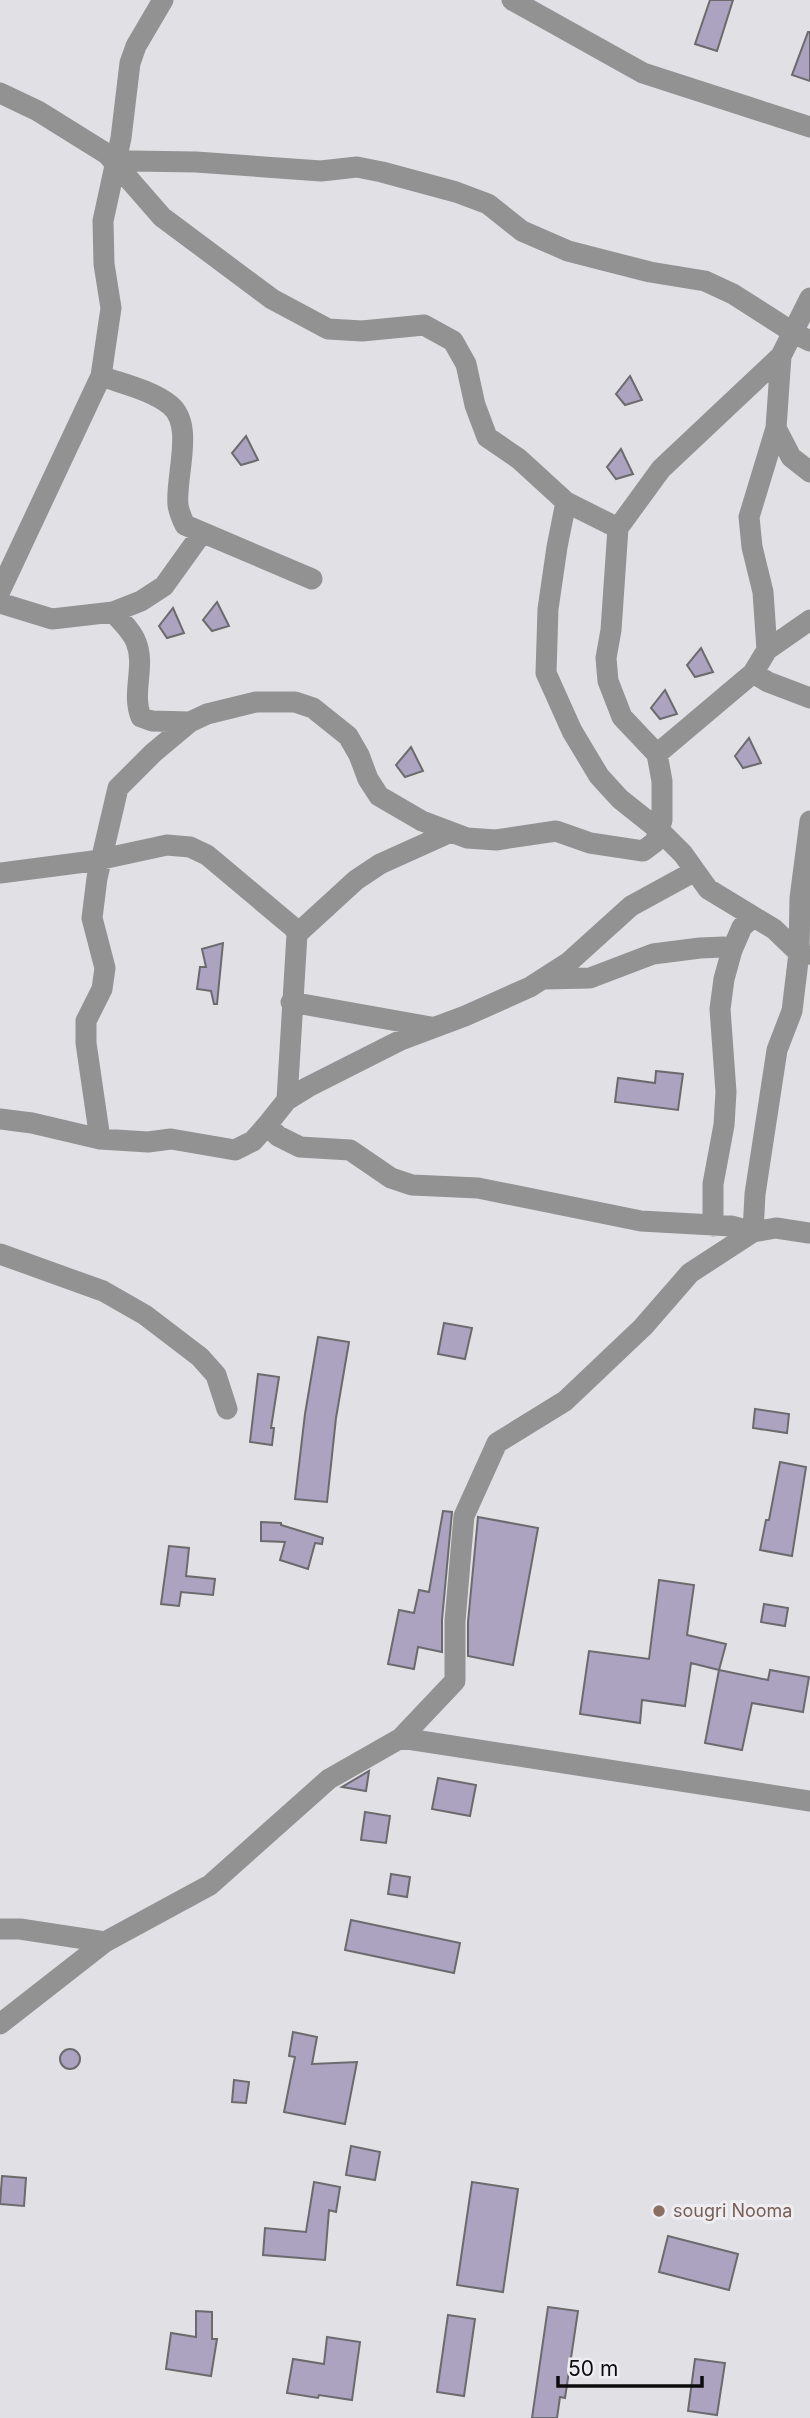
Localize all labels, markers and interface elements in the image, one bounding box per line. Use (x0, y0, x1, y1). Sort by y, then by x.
place label: sougri Nooma (673, 2200, 792, 2221)
marker: sougri Nooma (651, 2203, 667, 2219)
scale bar (558, 2344, 702, 2388)
text: 50 m (568, 2356, 618, 2381)

